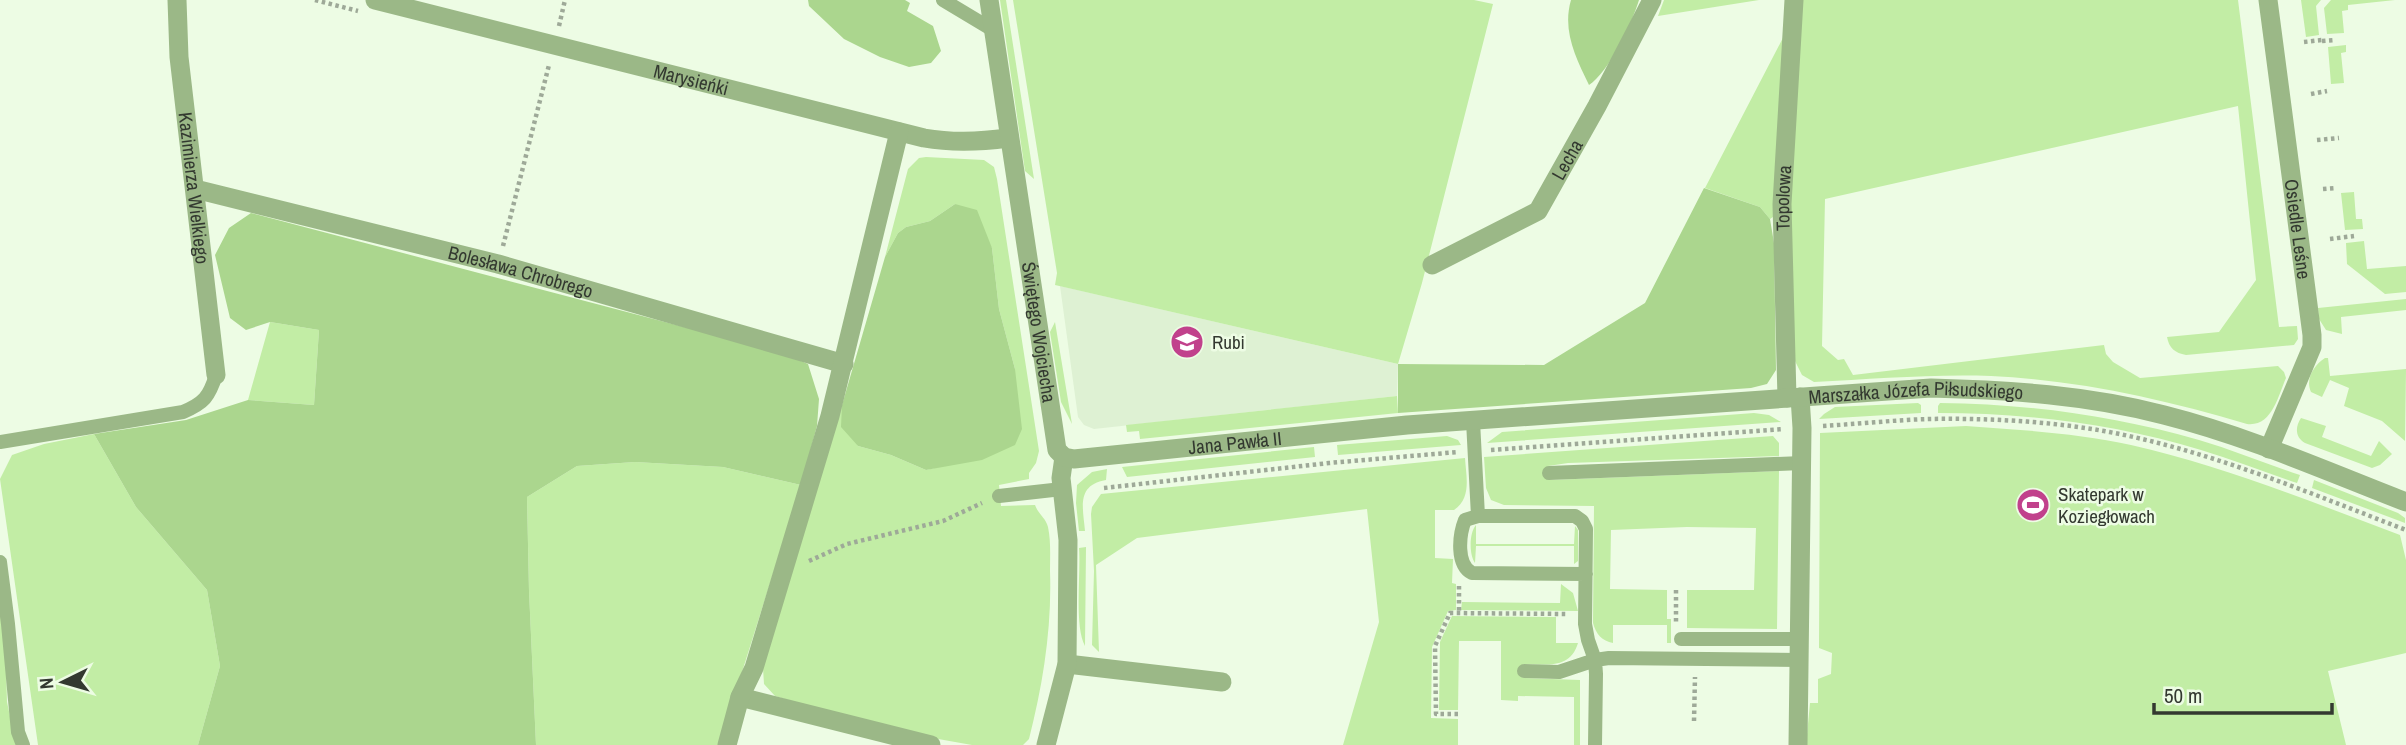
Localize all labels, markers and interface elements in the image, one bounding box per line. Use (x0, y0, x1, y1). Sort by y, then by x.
street label: Marysieńki (651, 58, 731, 101)
street label: Kazimierza Wielkiego (173, 111, 216, 265)
street label: Lecha (1545, 134, 1589, 184)
street label: Topolowa (1769, 164, 1797, 231)
street label: Osiedle Leśne (2279, 177, 2318, 281)
street label: Bolesława Chrobrego (446, 239, 596, 304)
street label: Świętego Wojciecha (1016, 260, 1063, 405)
school or university icon: Rubi (1168, 323, 1206, 361)
place label: Rubi (1212, 329, 1245, 355)
street label: Marszałka Józefa Piłsudskiego (1808, 375, 2024, 410)
street label: Jana Pawła II (1187, 425, 1283, 460)
place label: Skatepark w Koziegłowach (2058, 481, 2155, 529)
sports icon: Skatepark w Koziegłowach (2014, 486, 2052, 524)
north arrow (28, 647, 98, 717)
scale bar (2154, 672, 2332, 716)
text: N (33, 677, 60, 690)
text: 50 m (2164, 681, 2202, 710)

